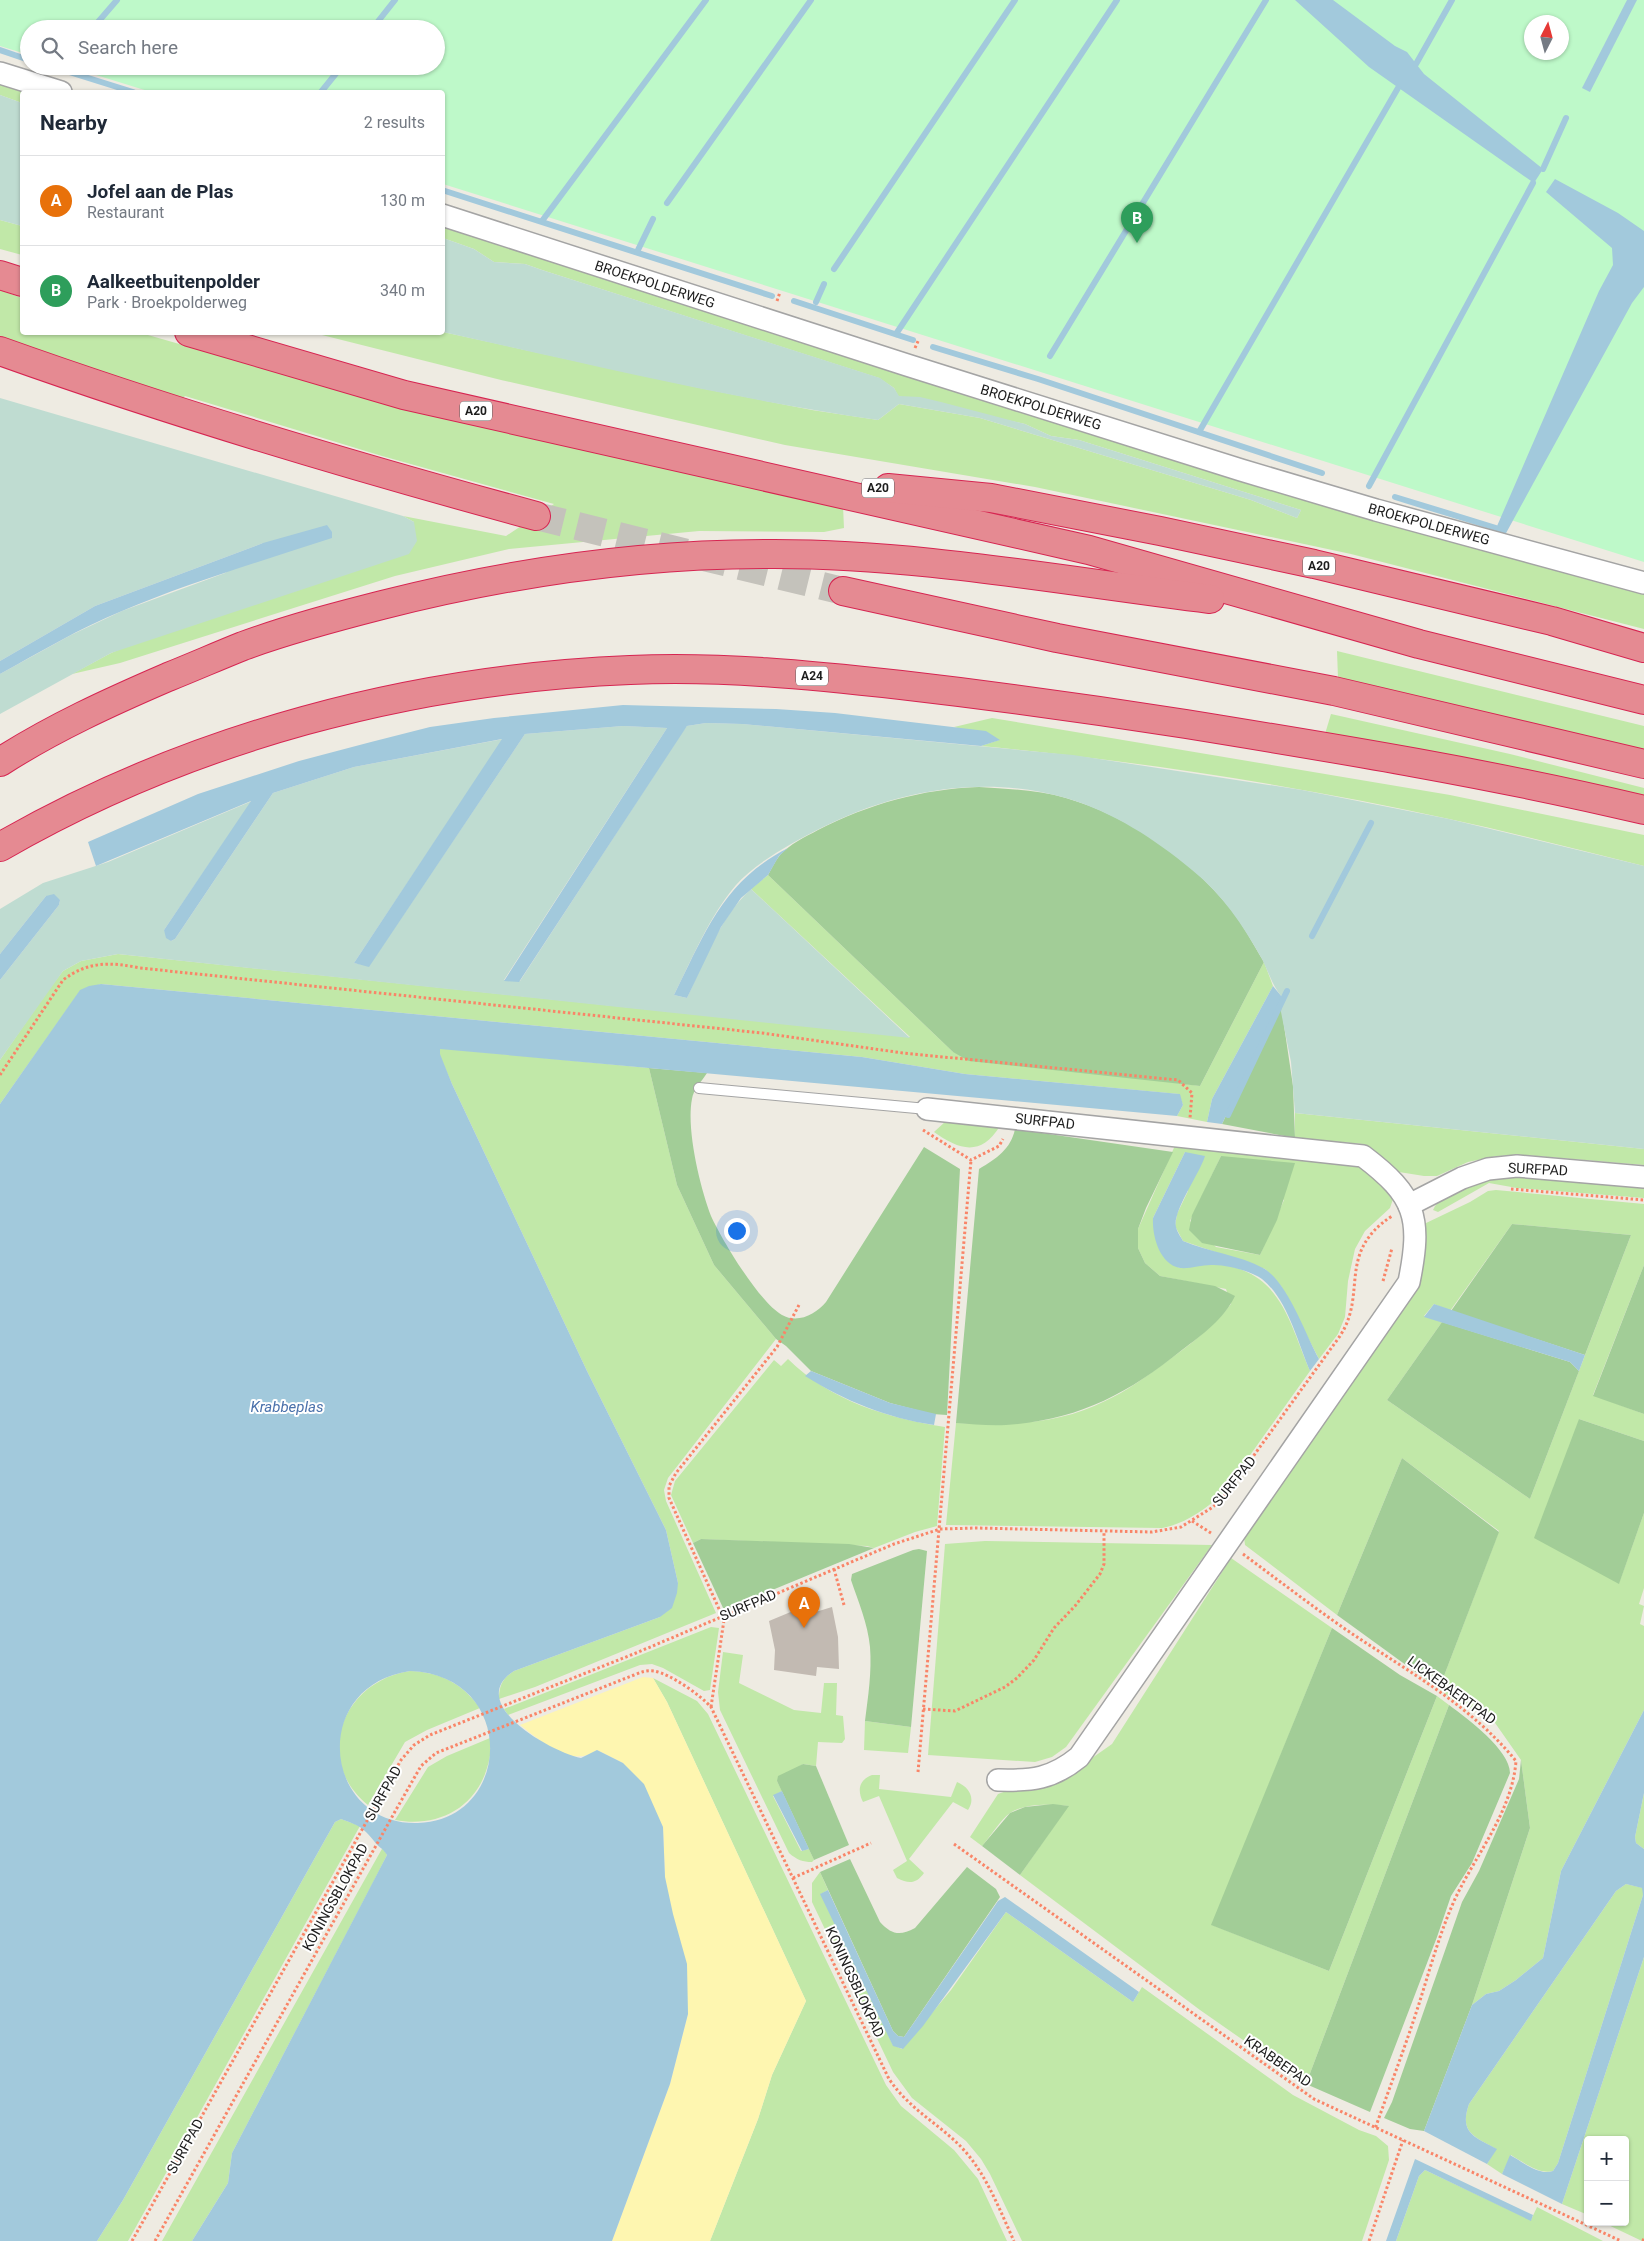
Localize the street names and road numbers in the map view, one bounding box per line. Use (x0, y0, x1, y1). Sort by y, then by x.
street label: BROEKPOLDERWEG (593, 257, 717, 311)
street label: BROEKPOLDERWEG (979, 381, 1103, 433)
road number: A20 (460, 402, 492, 421)
road number: A20 (862, 478, 894, 498)
street label: BROEKPOLDERWEG (1366, 500, 1492, 548)
road number: A20 (1303, 556, 1335, 576)
road number: A24 (796, 666, 828, 686)
street label: SURFPAD (1014, 1110, 1076, 1132)
street label: SURFPAD (1508, 1159, 1568, 1179)
street label: SURFPAD (1209, 1453, 1259, 1509)
street label: SURFPAD (717, 1586, 779, 1624)
street label: LICKEBAERTPAD (1405, 1652, 1499, 1728)
street label: SURFPAD (361, 1763, 405, 1823)
street label: KONINGSBLOKPAD (299, 1841, 371, 1953)
street label: KONINGSBLOKPAD (822, 1924, 888, 2040)
street label: KRABBEPAD (1241, 2032, 1315, 2090)
street label: SURFPAD (163, 2116, 207, 2176)

